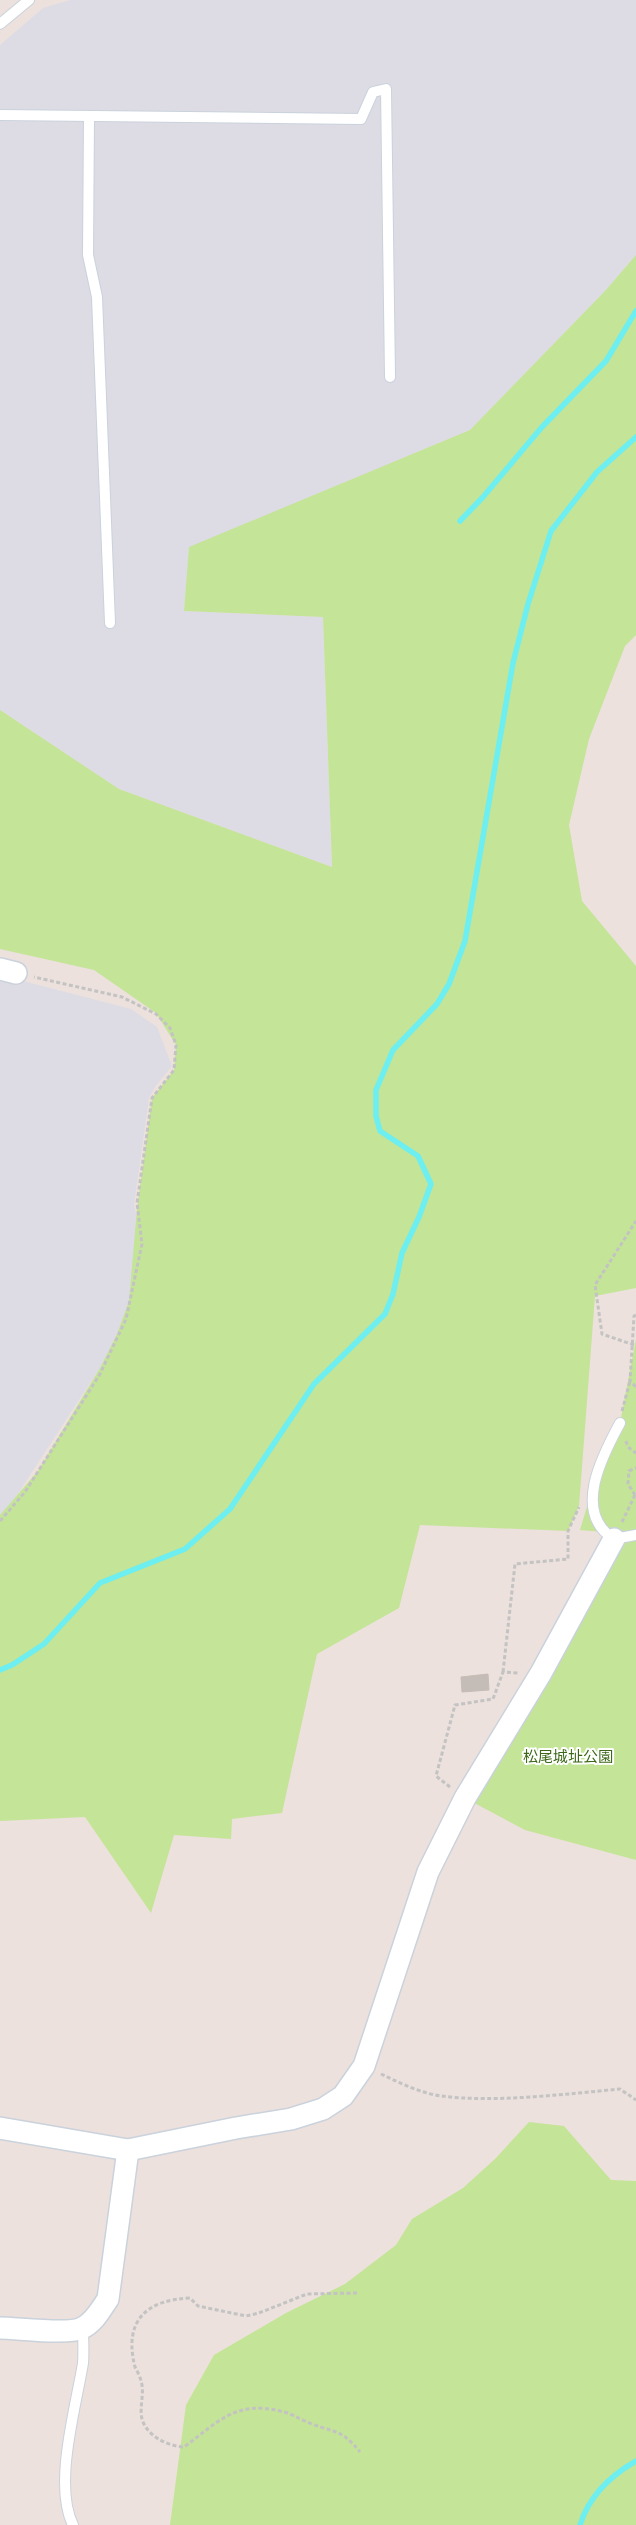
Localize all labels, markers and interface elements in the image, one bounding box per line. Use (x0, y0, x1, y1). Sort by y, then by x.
park label: 松尾城址公園 (523, 1748, 613, 1766)

